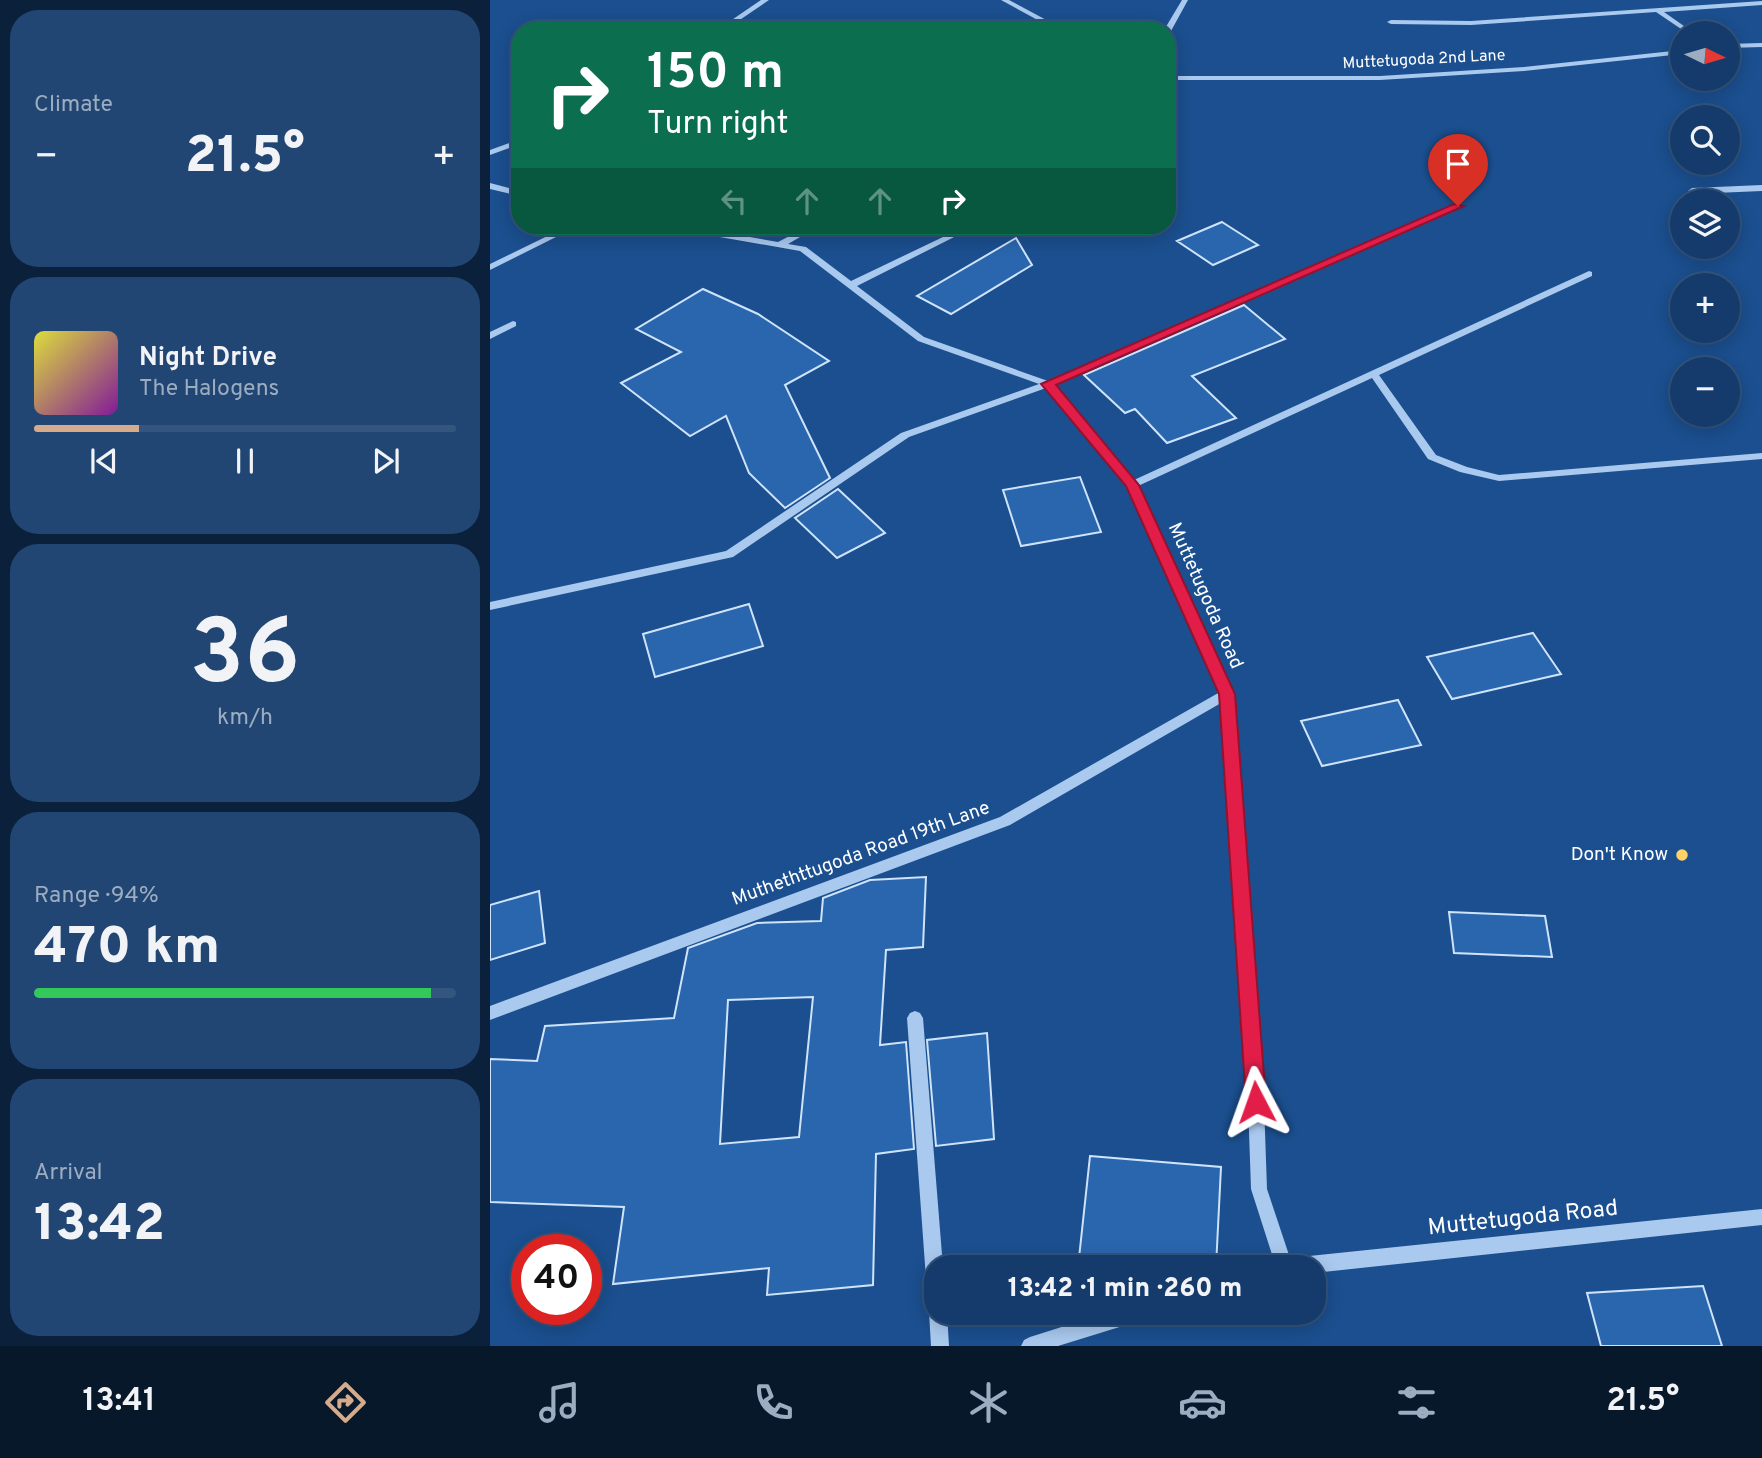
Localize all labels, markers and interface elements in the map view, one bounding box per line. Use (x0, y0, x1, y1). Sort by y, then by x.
north arrow (1670, 21, 1740, 91)
map controls (1670, 21, 1740, 427)
text: 150 m (647, 44, 784, 106)
street label: Muttetugoda 2nd Lane (1342, 46, 1506, 74)
icon: right (532, 49, 623, 140)
text: Climate (34, 91, 113, 120)
text: Turn right (647, 105, 789, 145)
button: search (1670, 105, 1740, 175)
text: 21.5° (185, 125, 305, 191)
text: − (34, 134, 59, 183)
text: + (431, 134, 456, 183)
pin (1428, 134, 1488, 206)
icon: arrive (1439, 145, 1477, 183)
icon: left (715, 182, 753, 220)
icon: ahead (788, 182, 826, 220)
icon: ahead (861, 182, 899, 220)
icon: right (934, 182, 972, 220)
button: layers (1670, 189, 1740, 259)
button: + (1670, 273, 1740, 343)
text: Night Drive (139, 342, 277, 375)
button: − (1670, 357, 1740, 427)
text: The Halogens (139, 375, 279, 404)
icon: previous (85, 442, 123, 480)
icon: pause (226, 442, 264, 480)
icon: next (367, 442, 405, 480)
street label: Muttetugoda Road (1162, 519, 1248, 673)
text: 36 (190, 601, 300, 716)
text: km/h (217, 704, 273, 733)
street label: Muthethttugoda Road 19th Lane (729, 796, 993, 912)
place label: Don't Know (1571, 843, 1668, 867)
marker: Don't Know (1674, 847, 1690, 863)
text: Range · 94% (34, 882, 159, 911)
text: 470 km (34, 916, 220, 982)
position arrow (1219, 1065, 1293, 1139)
text: Arrival (34, 1159, 103, 1188)
text: 13:42 (34, 1193, 165, 1259)
street label: Muttetugoda Road (1426, 1195, 1620, 1243)
speed limit sign: 40 (511, 1234, 602, 1325)
text: 13:42 · 1 min · 260 m (1008, 1273, 1242, 1306)
icon: directions (321, 1378, 370, 1427)
icon: music (535, 1378, 584, 1427)
icon: phone (749, 1378, 798, 1427)
icon: climate (964, 1378, 1013, 1427)
icon: car (1178, 1378, 1227, 1427)
icon: filters (1392, 1378, 1441, 1427)
text: 13:41 (83, 1382, 156, 1422)
text: 21.5° (1606, 1382, 1679, 1422)

